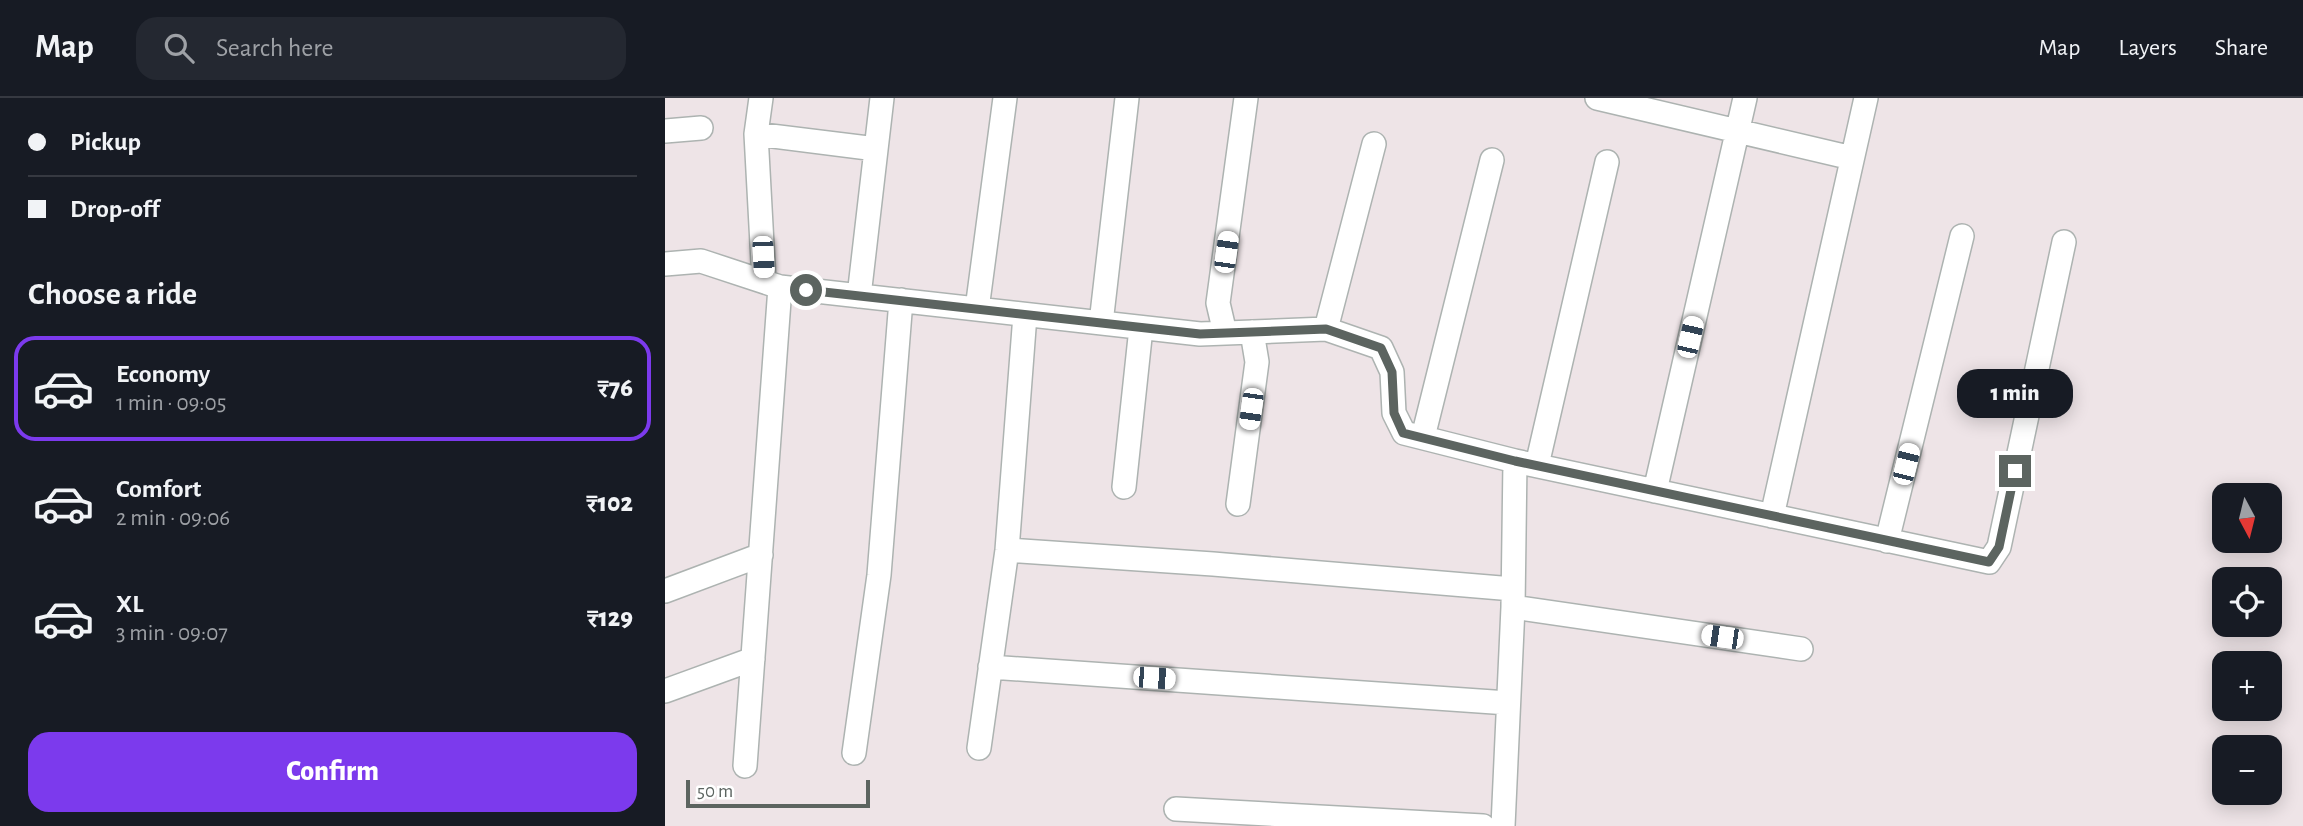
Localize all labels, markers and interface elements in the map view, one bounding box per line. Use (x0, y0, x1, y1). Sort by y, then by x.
search box (136, 17, 626, 80)
icon: search (160, 29, 198, 67)
text: Map (35, 31, 94, 64)
text: Search here (216, 35, 334, 61)
text: Map (2038, 36, 2080, 60)
text: Layers (2118, 36, 2177, 60)
text: Share (2215, 36, 2268, 60)
text: Pickup (70, 129, 141, 155)
text: Drop-off (70, 196, 159, 222)
car (1213, 230, 1240, 274)
car (752, 235, 775, 279)
route start (790, 274, 822, 306)
text: Choose a ride (28, 278, 197, 310)
car (1676, 314, 1705, 360)
icon: car (32, 357, 95, 420)
text: Economy (116, 361, 210, 387)
callout: 1 min (1957, 370, 2073, 418)
text: ₹76 (598, 375, 633, 401)
text: 1 min (1991, 382, 2039, 405)
car (1238, 387, 1265, 431)
text: 1 min · 09:05 (116, 392, 226, 415)
car (1891, 441, 1922, 487)
route end (1999, 455, 2031, 487)
icon: car (32, 472, 95, 535)
text: Comfort (116, 476, 201, 502)
north arrow (2212, 483, 2282, 553)
map controls (2212, 483, 2282, 805)
text: ₹102 (586, 490, 633, 516)
text: 2 min · 09:06 (116, 507, 230, 530)
button: locate (2212, 567, 2282, 637)
icon: car (32, 587, 95, 650)
text: XL (116, 591, 143, 617)
text: ₹129 (587, 605, 633, 631)
text: 3 min · 09:07 (116, 622, 228, 645)
car (1700, 624, 1745, 650)
button: + (2212, 651, 2282, 721)
car (1133, 666, 1176, 690)
button: Confirm (28, 732, 637, 812)
button: − (2212, 735, 2282, 805)
scale bar (686, 777, 870, 809)
text: 50 m (697, 782, 733, 801)

